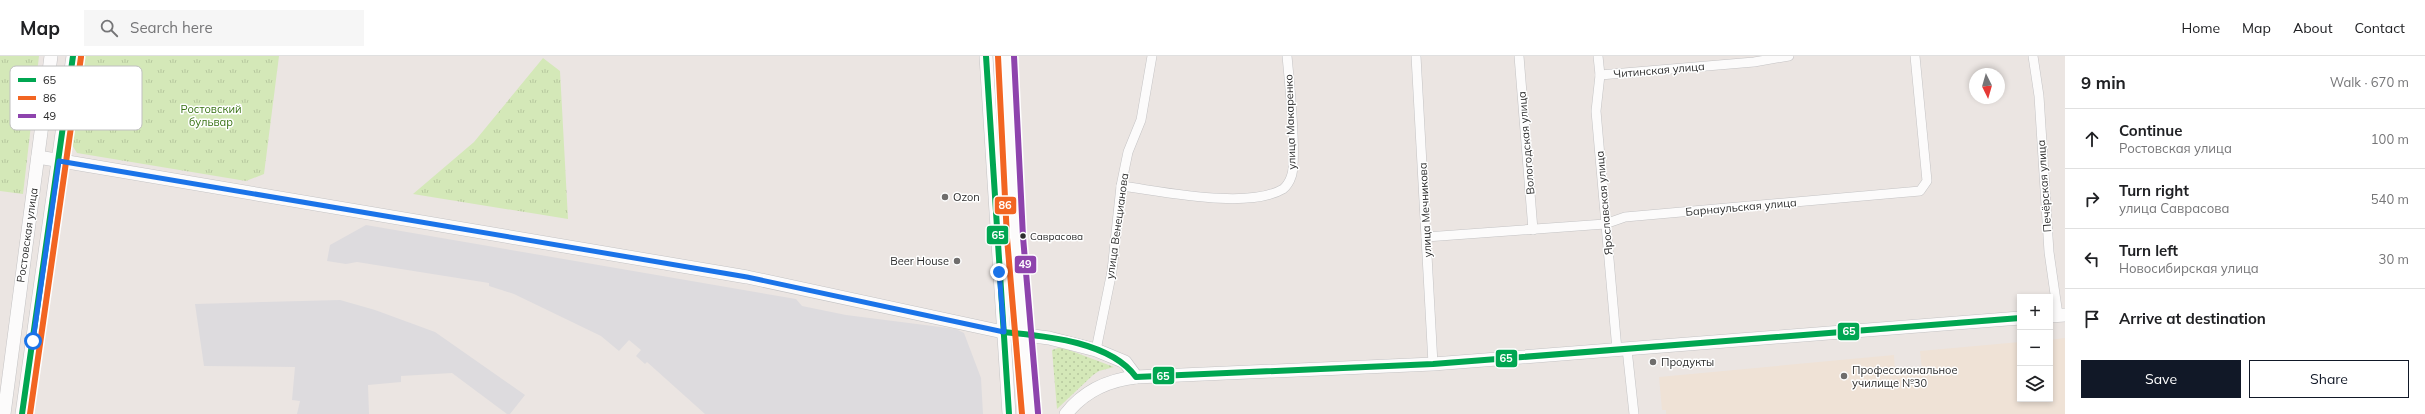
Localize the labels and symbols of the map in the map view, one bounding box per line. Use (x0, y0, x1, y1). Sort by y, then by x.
street label: Читинская улица (1613, 59, 1705, 81)
legend (10, 66, 142, 130)
north arrow (1969, 68, 2005, 104)
text: 65 (43, 73, 57, 87)
street label: улица Макаренко (1281, 74, 1299, 170)
text: 86 (43, 91, 57, 105)
street label: Вологодская улица (1515, 91, 1537, 195)
park label: Ростовский бульвар (180, 102, 242, 129)
text: 49 (43, 109, 56, 123)
street label: Печёрская улица (2034, 139, 2054, 233)
street label: Ярославская улица (1592, 150, 1616, 256)
street label: улица Мечникова (1416, 162, 1434, 258)
street label: улица Венецианова (1103, 172, 1131, 280)
street label: Ростовская улица (13, 187, 41, 283)
place label: Ozon (953, 190, 980, 204)
marker: Ozon (940, 192, 950, 202)
street label: Барнаульская улица (1685, 195, 1797, 219)
line badge: 86 (994, 196, 1017, 215)
text: 86 (998, 198, 1012, 212)
line badge: 65 (986, 225, 1009, 245)
text: 65 (991, 228, 1005, 242)
place label: Саврасова (1030, 230, 1083, 243)
marker: Саврасова (1018, 231, 1028, 241)
place label: Beer House (890, 254, 949, 268)
line badge: 49 (1014, 255, 1037, 274)
marker: Beer House (952, 256, 962, 266)
text: 49 (1018, 257, 1032, 271)
route end (990, 263, 1008, 281)
line badge: 65 (1837, 322, 1860, 341)
text: 65 (1842, 324, 1856, 338)
route start (24, 332, 42, 350)
line badge: 65 (1495, 349, 1518, 368)
text: 65 (1499, 351, 1513, 365)
place label: Продукты (1661, 355, 1714, 369)
marker: Продукты (1648, 357, 1658, 367)
place label: Профессиональное училище №30 (1852, 363, 1958, 390)
line badge: 65 (1152, 366, 1175, 385)
text: 65 (1156, 369, 1170, 383)
marker: Профессиональное училище №30 (1839, 371, 1849, 381)

